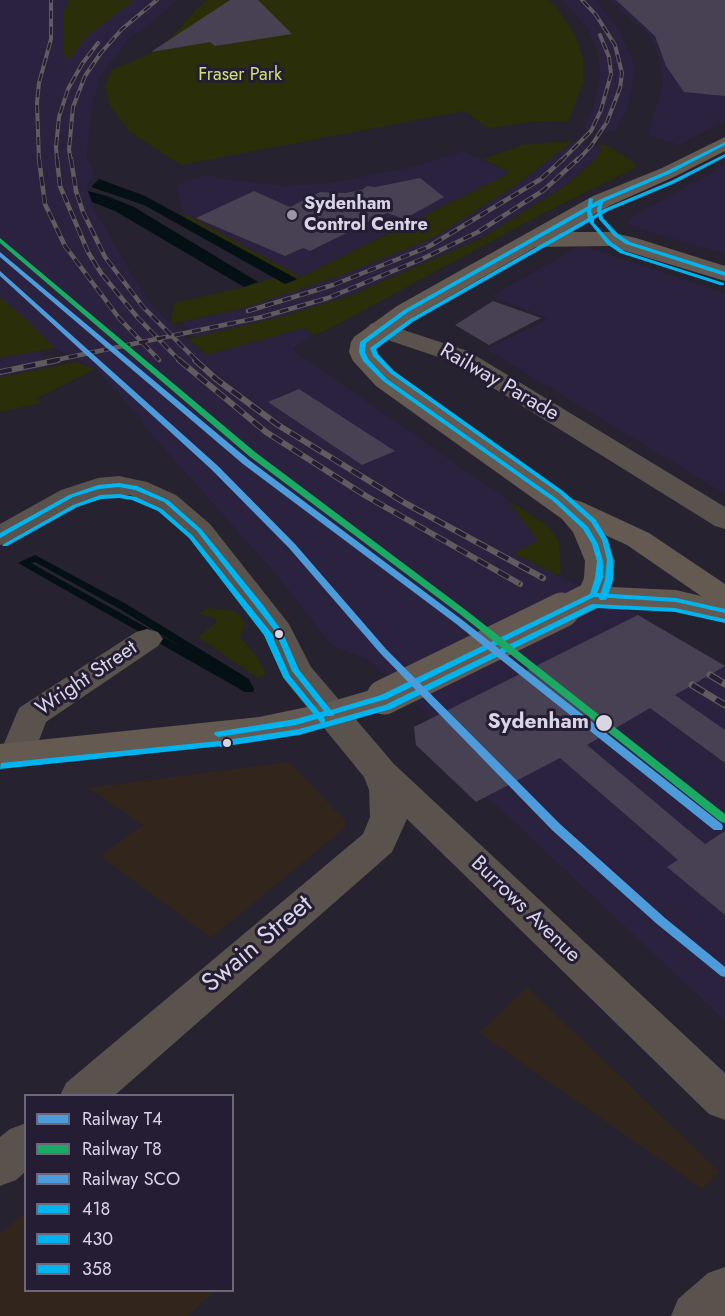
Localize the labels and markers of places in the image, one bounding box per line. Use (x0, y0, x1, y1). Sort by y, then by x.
place label: Sydenham Control Centre (304, 194, 428, 236)
marker: Sydenham Control Centre (285, 208, 299, 222)
unlabelled marker (273, 628, 285, 640)
place label: Sydenham (487, 710, 589, 736)
marker: Sydenham (594, 713, 614, 733)
unlabelled marker (221, 737, 233, 749)

